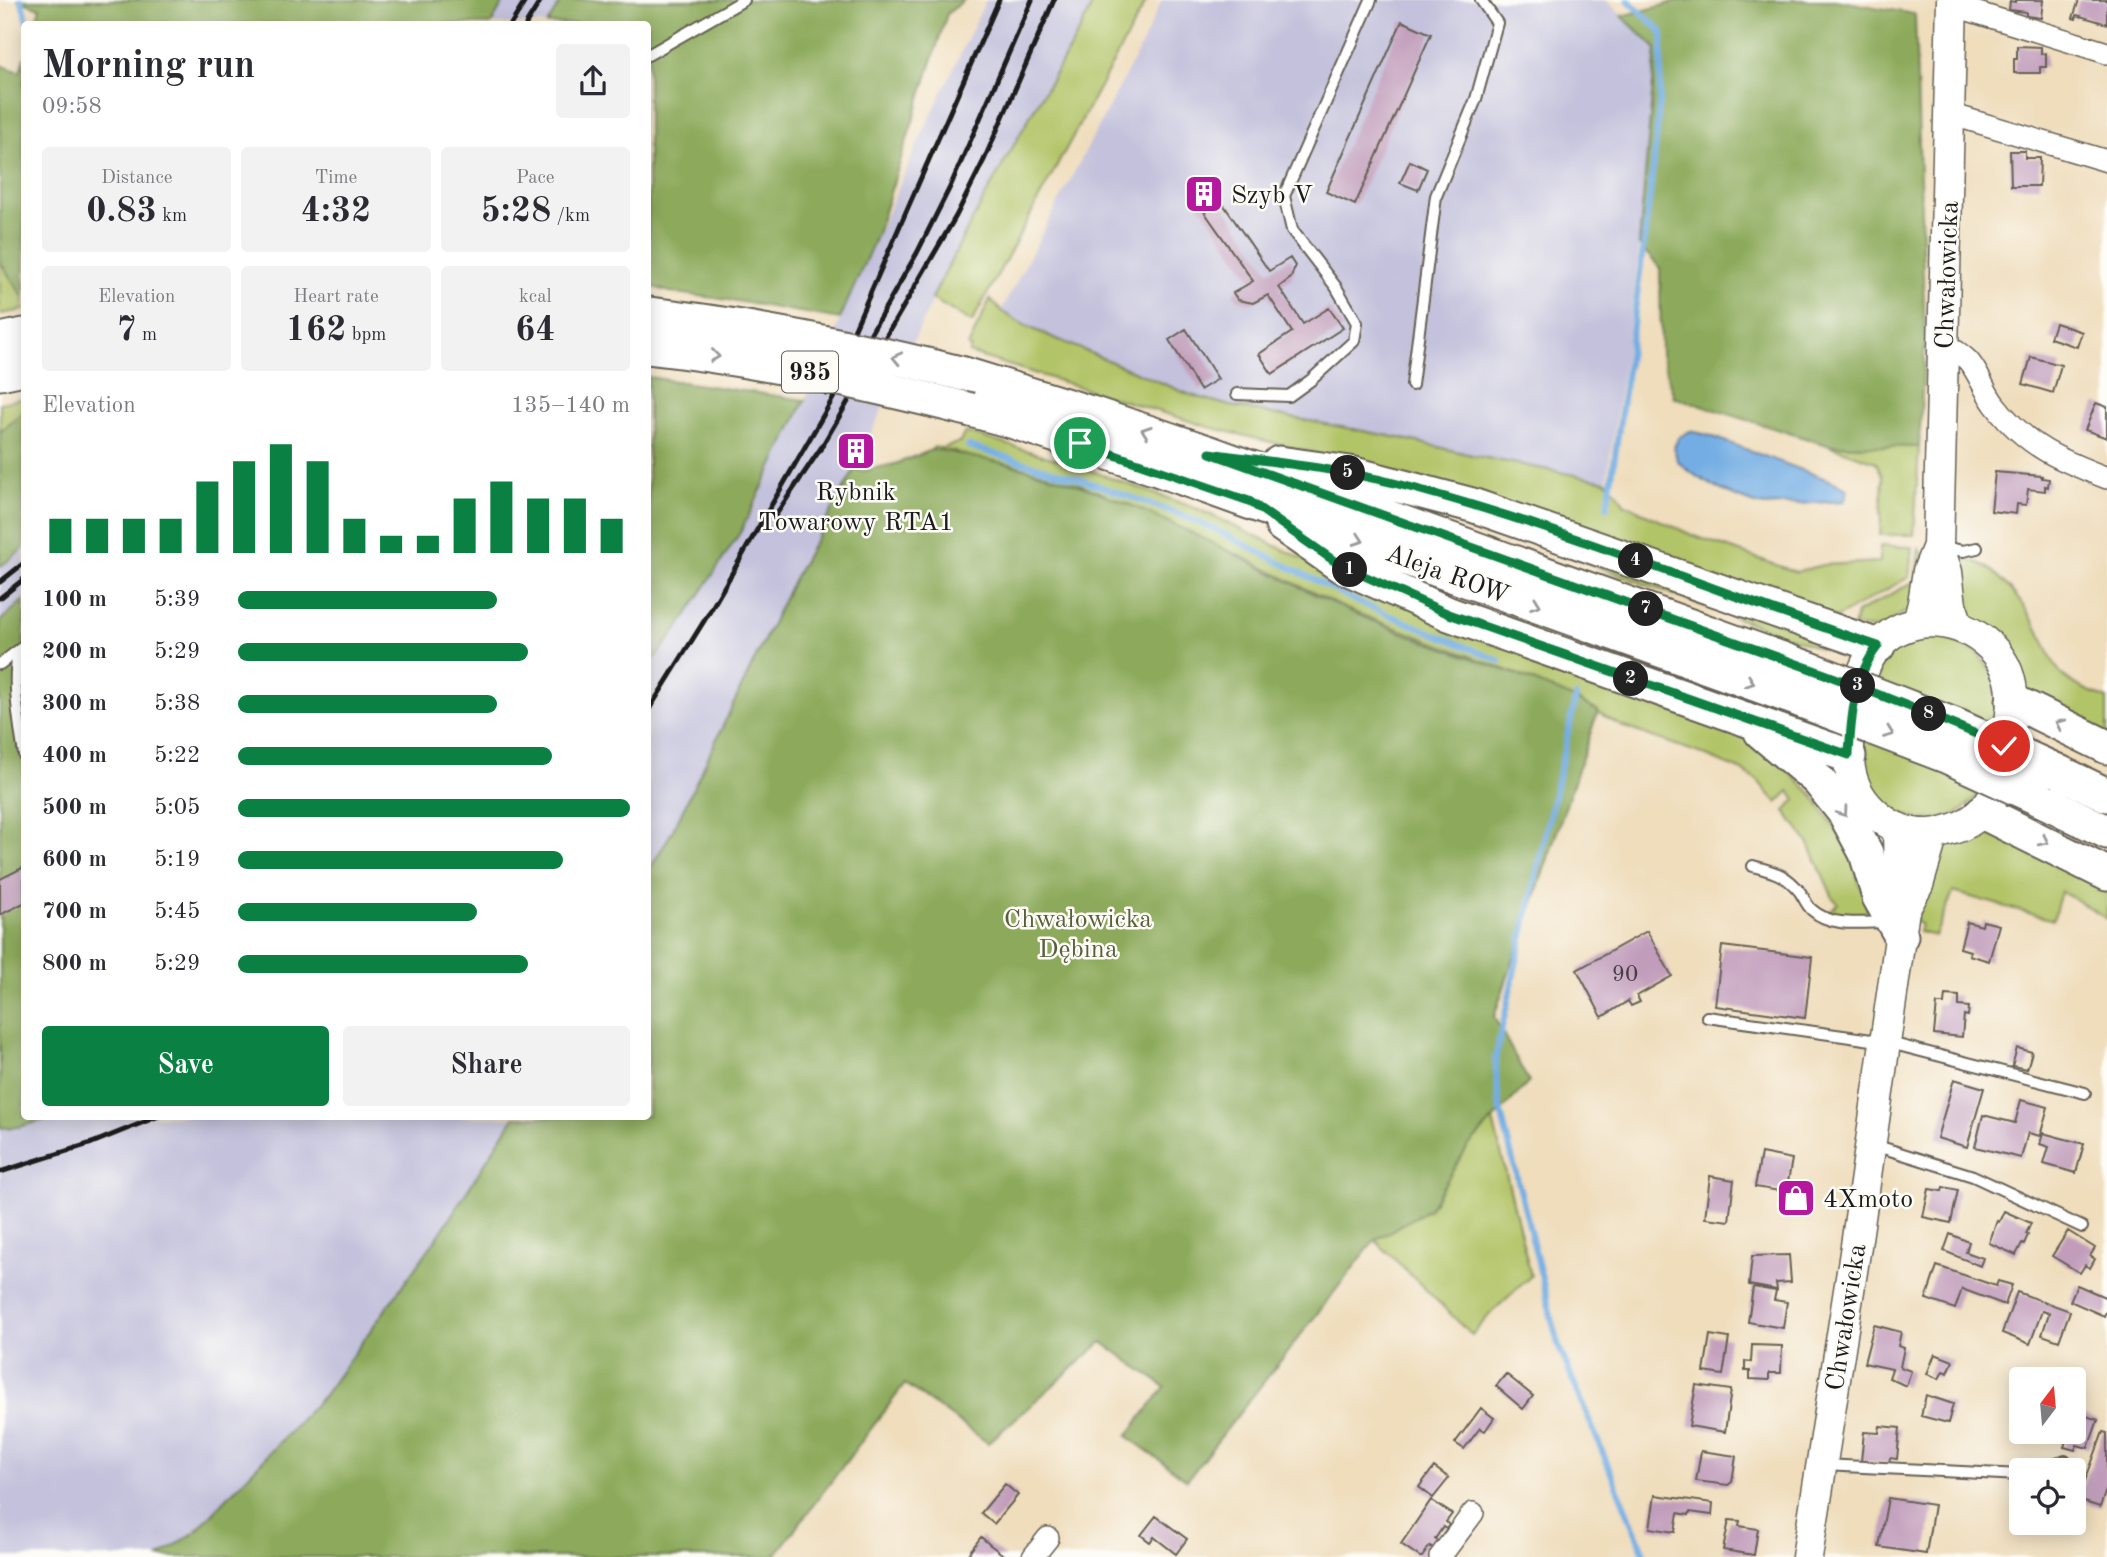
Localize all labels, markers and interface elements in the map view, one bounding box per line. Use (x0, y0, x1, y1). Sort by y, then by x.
button: share (556, 44, 630, 118)
text: Morning run (42, 48, 255, 86)
text: 09:58 (42, 95, 102, 118)
text: Distance (101, 169, 172, 188)
text: Time (315, 169, 357, 188)
text: Pace (516, 169, 555, 188)
building icon: Szyb V (1183, 173, 1225, 215)
place label: Szyb V (1231, 183, 1313, 209)
text: 0.83 (86, 194, 157, 229)
text: 4:32 (301, 194, 371, 229)
text: 5:28 (481, 194, 551, 229)
street label: Chwałowicka (1932, 200, 1964, 350)
text: km (157, 207, 187, 226)
text: /km (551, 207, 590, 226)
text: Elevation (98, 288, 175, 307)
text: Heart rate (293, 288, 379, 307)
text: kcal (519, 288, 552, 307)
text: 7 (116, 313, 137, 348)
text: 162 (286, 313, 346, 348)
text: 64 (515, 313, 556, 348)
text: m (137, 326, 157, 345)
text: bpm (346, 326, 386, 345)
one-way arrow (709, 348, 721, 363)
road number: 935 (782, 352, 838, 393)
one-way arrow (891, 352, 903, 366)
text: Elevation (42, 394, 136, 417)
text: 135–140 m (511, 394, 630, 417)
pin (1050, 413, 1110, 473)
icon: arrive (1061, 424, 1099, 462)
one-way arrow (1140, 425, 1152, 439)
building icon: Rybnik Towarowy RTA1 (835, 430, 877, 472)
pin: 5 (1330, 456, 1366, 490)
text: 5 (1342, 463, 1353, 482)
place label: Rybnik Towarowy RTA1 (758, 480, 954, 536)
one-way arrow (1352, 532, 1364, 546)
street label: Aleja ROW (1382, 540, 1513, 609)
pin: 4 (1618, 544, 1654, 578)
text: 4 (1630, 551, 1641, 570)
pin: 1 (1332, 552, 1368, 588)
text: 1 (1344, 560, 1355, 579)
text: 100 m (42, 588, 107, 611)
text: 5:39 (154, 588, 200, 611)
pin: 7 (1628, 592, 1664, 626)
one-way arrow (1529, 596, 1541, 610)
text: 7 (1640, 599, 1651, 618)
text: 200 m (42, 640, 107, 663)
text: 5:29 (154, 640, 200, 663)
pin: 2 (1614, 662, 1648, 696)
pin: 3 (1840, 668, 1876, 704)
text: 2 (1625, 669, 1636, 688)
one-way arrow (1743, 674, 1755, 688)
text: 3 (1852, 676, 1863, 695)
text: 300 m (42, 692, 107, 715)
text: 5:38 (154, 692, 200, 715)
pin: 8 (1912, 696, 1946, 732)
text: 8 (1923, 704, 1934, 723)
pin (1974, 716, 2034, 776)
one-way arrow (2055, 718, 2067, 732)
one-way arrow (1882, 725, 1894, 739)
icon: check (1985, 727, 2023, 765)
text: 400 m (42, 744, 107, 767)
text: 5:22 (154, 744, 200, 767)
text: 500 m (42, 796, 107, 819)
text: 5:05 (154, 796, 200, 819)
one-way arrow (1835, 804, 1847, 817)
one-way arrow (2037, 833, 2049, 847)
text: 600 m (42, 848, 107, 871)
text: 5:19 (154, 848, 200, 871)
text: 700 m (42, 900, 107, 923)
text: 5:45 (154, 900, 200, 923)
park label: Chwałowicka Dębina (1004, 907, 1152, 963)
text: 800 m (42, 952, 107, 975)
text: 5:29 (154, 952, 200, 975)
house number: 90 (1612, 963, 1638, 986)
button: Save (42, 1026, 329, 1106)
button: Share (343, 1026, 630, 1106)
shop icon: 4Xmoto (1775, 1177, 1817, 1219)
place label: 4Xmoto (1823, 1187, 1913, 1213)
street label: Chwałowicka (1823, 1242, 1871, 1393)
north arrow (2009, 1367, 2086, 1444)
map controls (2009, 1367, 2086, 1535)
button: locate (2009, 1458, 2086, 1535)

